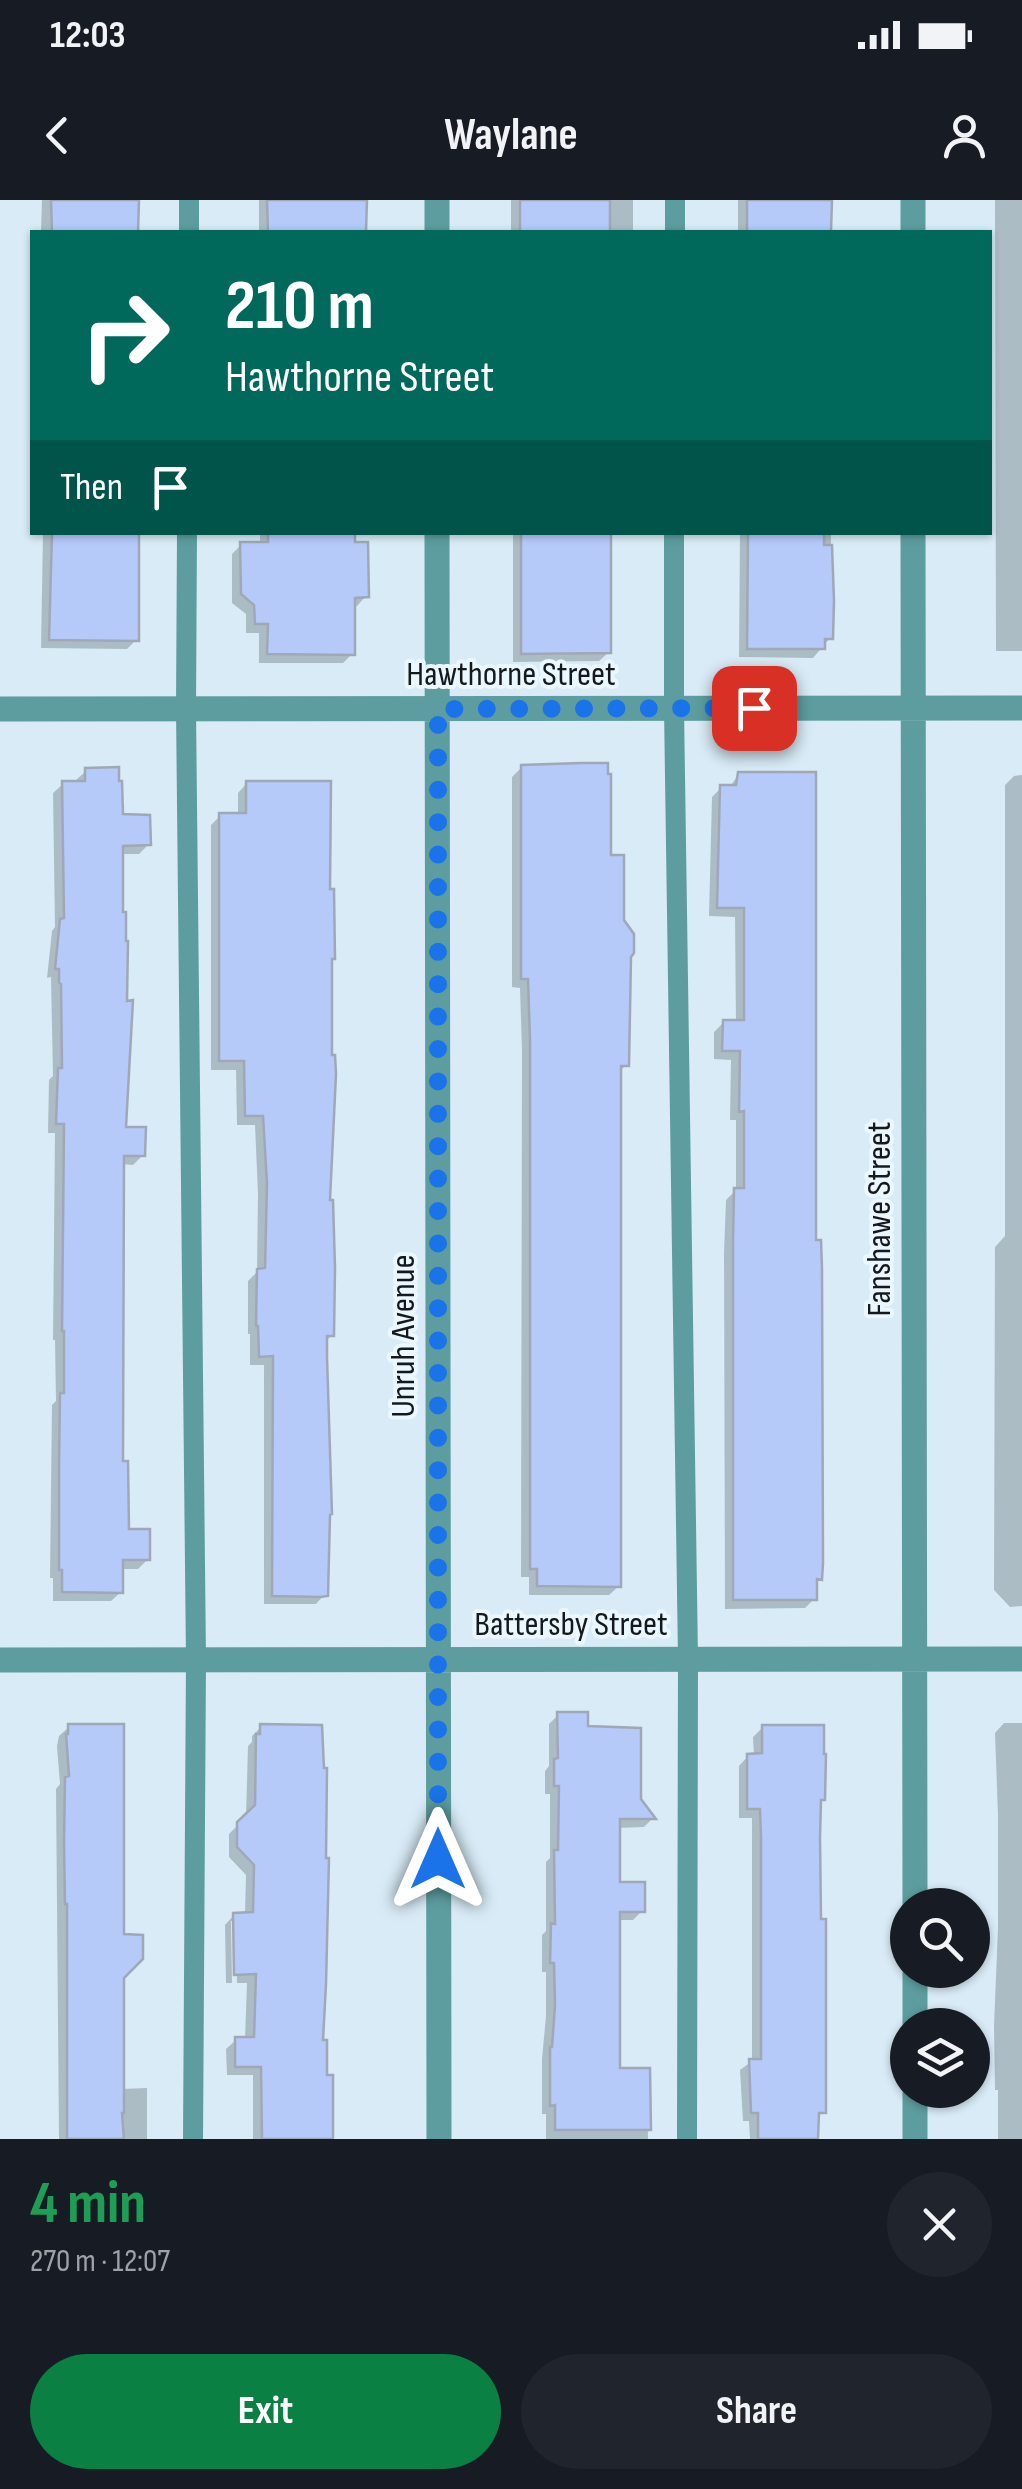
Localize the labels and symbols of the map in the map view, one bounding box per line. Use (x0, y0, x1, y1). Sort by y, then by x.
street label: Hawthorne Street (406, 653, 616, 696)
pin (712, 666, 797, 751)
street label: Fanshawe Street (858, 1122, 901, 1316)
street label: Unruh Avenue (382, 1254, 425, 1418)
street label: Battersby Street (474, 1603, 668, 1646)
position arrow (386, 1807, 490, 1911)

